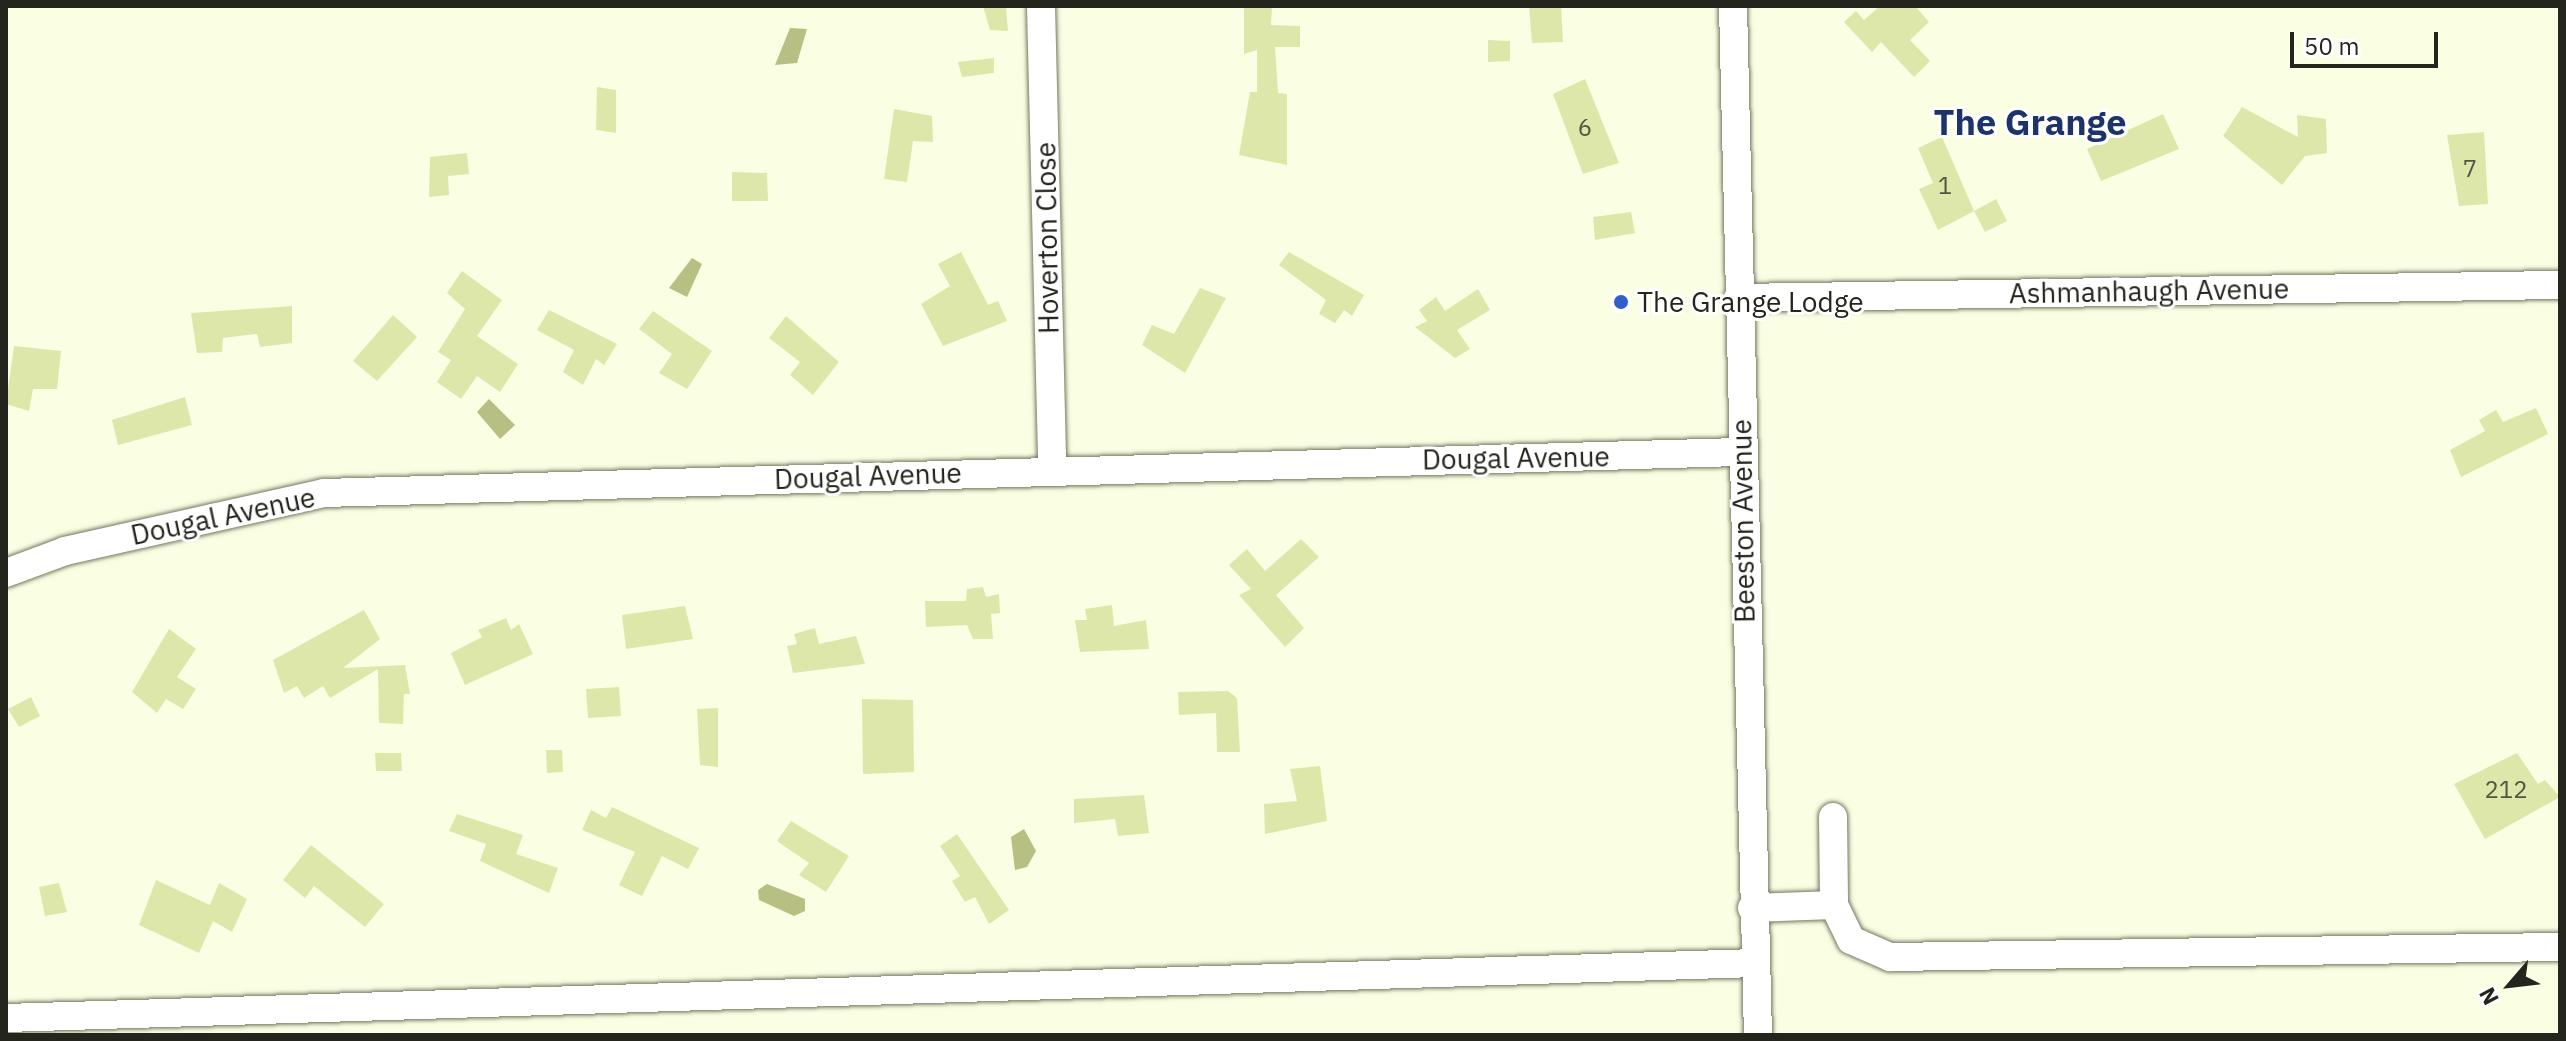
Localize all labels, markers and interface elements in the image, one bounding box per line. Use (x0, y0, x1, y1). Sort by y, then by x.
scale bar (2294, 16, 2442, 66)
text: 50 m (2304, 30, 2359, 62)
district label: The Grange (1934, 100, 2126, 144)
house number: 6 (1578, 114, 1592, 142)
street label: Hoverton Close (1029, 142, 1065, 334)
house number: 7 (2463, 155, 2477, 183)
house number: 1 (1938, 172, 1952, 200)
street label: Ashmanhaugh Avenue (2009, 272, 2289, 310)
place label: The Grange Lodge (1637, 285, 1864, 319)
marker: The Grange Lodge (1612, 293, 1630, 311)
street label: Beeston Avenue (1724, 419, 1762, 623)
street label: Dougal Avenue (1422, 440, 1610, 476)
street label: Dougal Avenue (774, 456, 962, 496)
street label: Dougal Avenue (128, 480, 318, 552)
house number: 212 (2484, 776, 2528, 804)
north arrow (2470, 945, 2550, 1025)
text: N (2472, 983, 2505, 1010)

